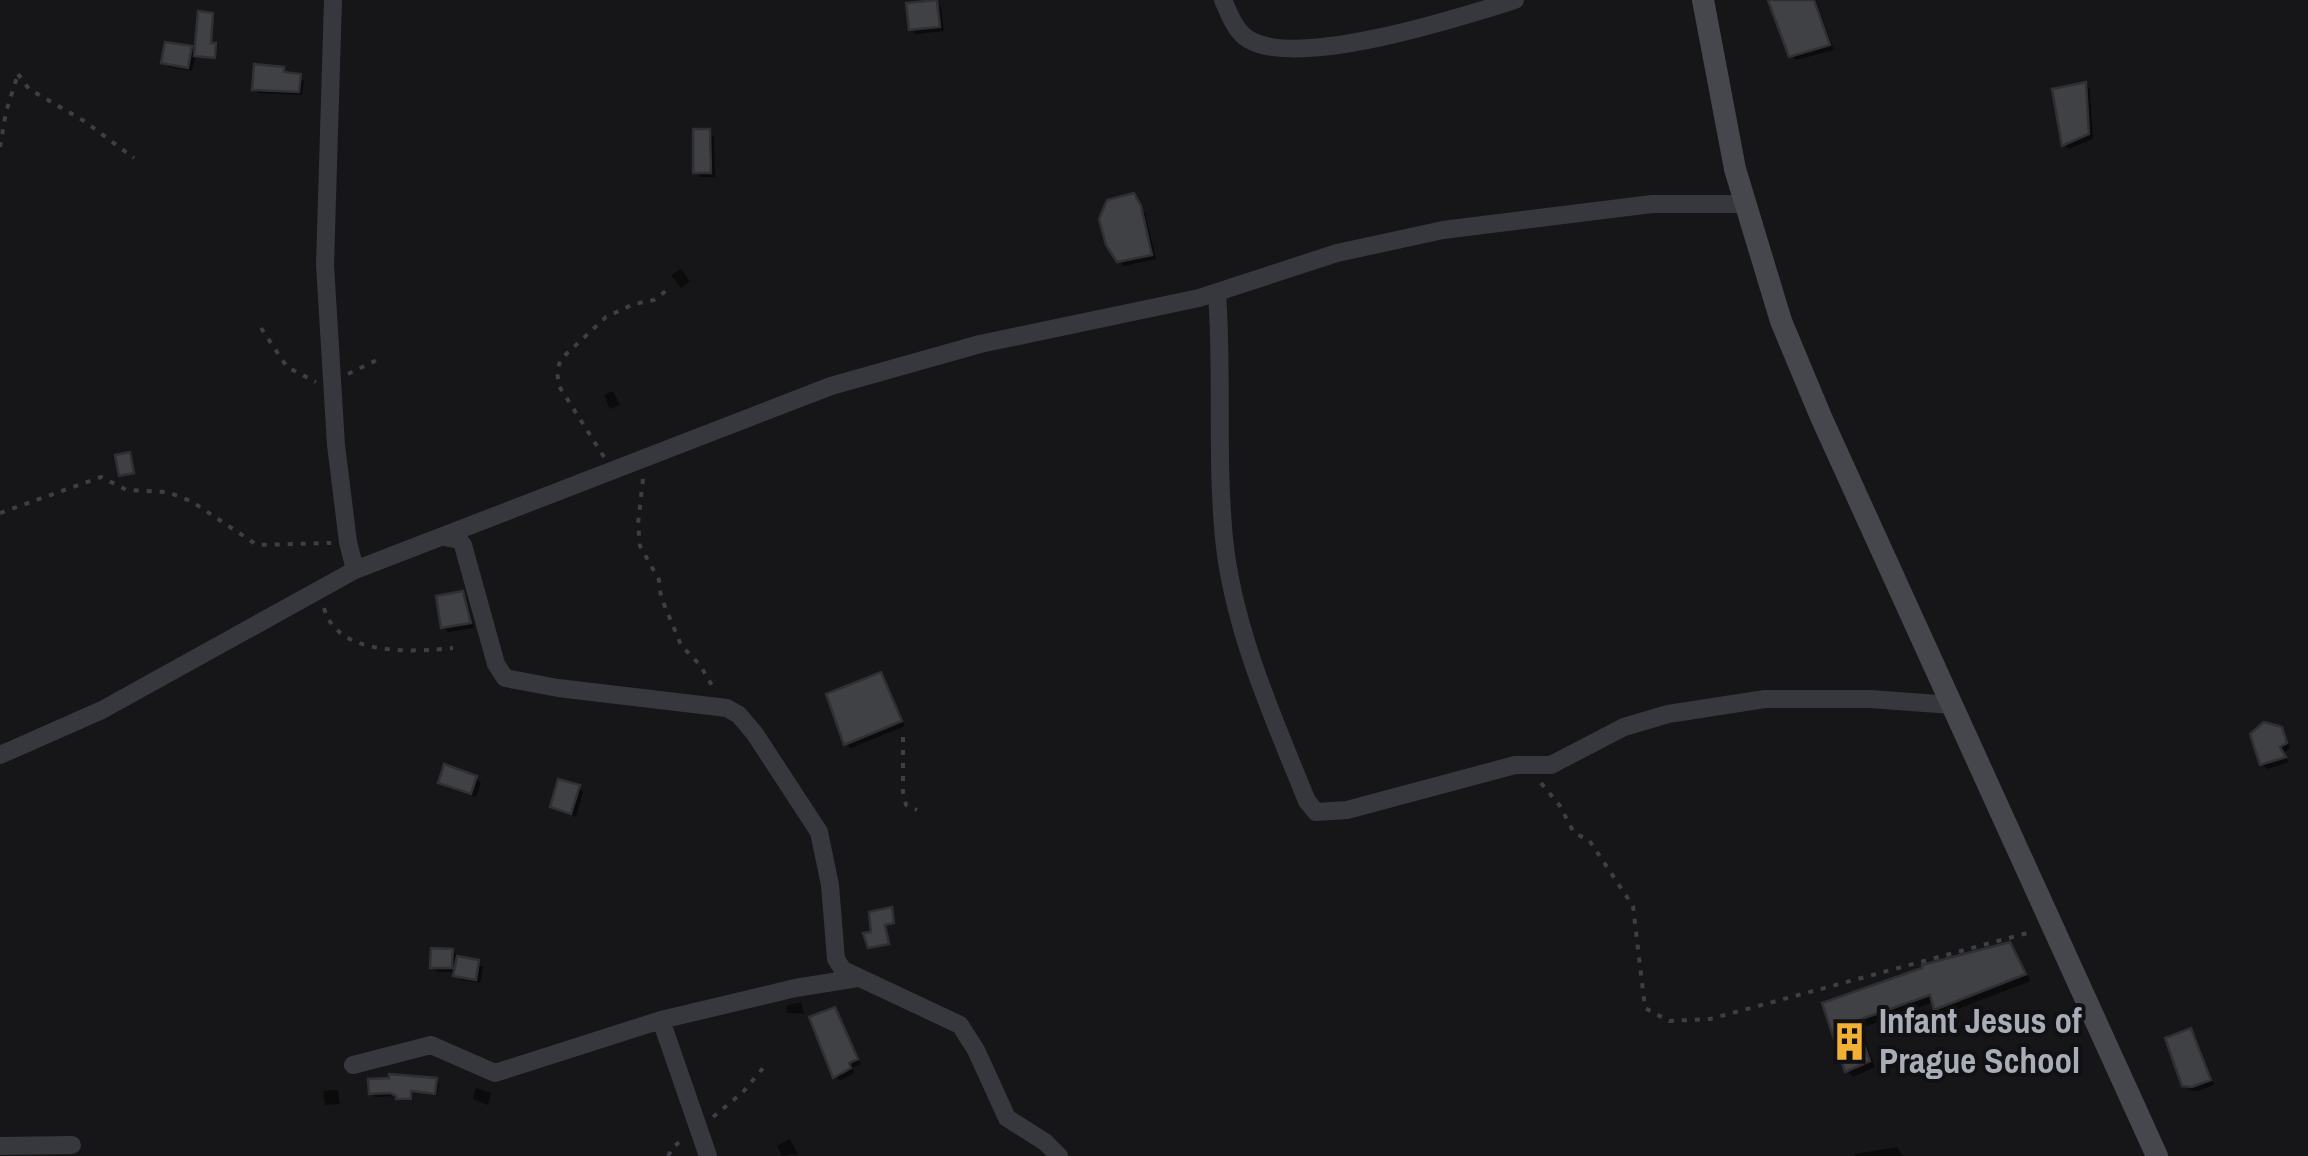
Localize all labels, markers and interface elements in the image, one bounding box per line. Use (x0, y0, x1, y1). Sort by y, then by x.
place label: Infant Jesus of Prague School (1879, 997, 2082, 1084)
building icon: Infant Jesus of Prague School (1828, 1020, 1870, 1062)

